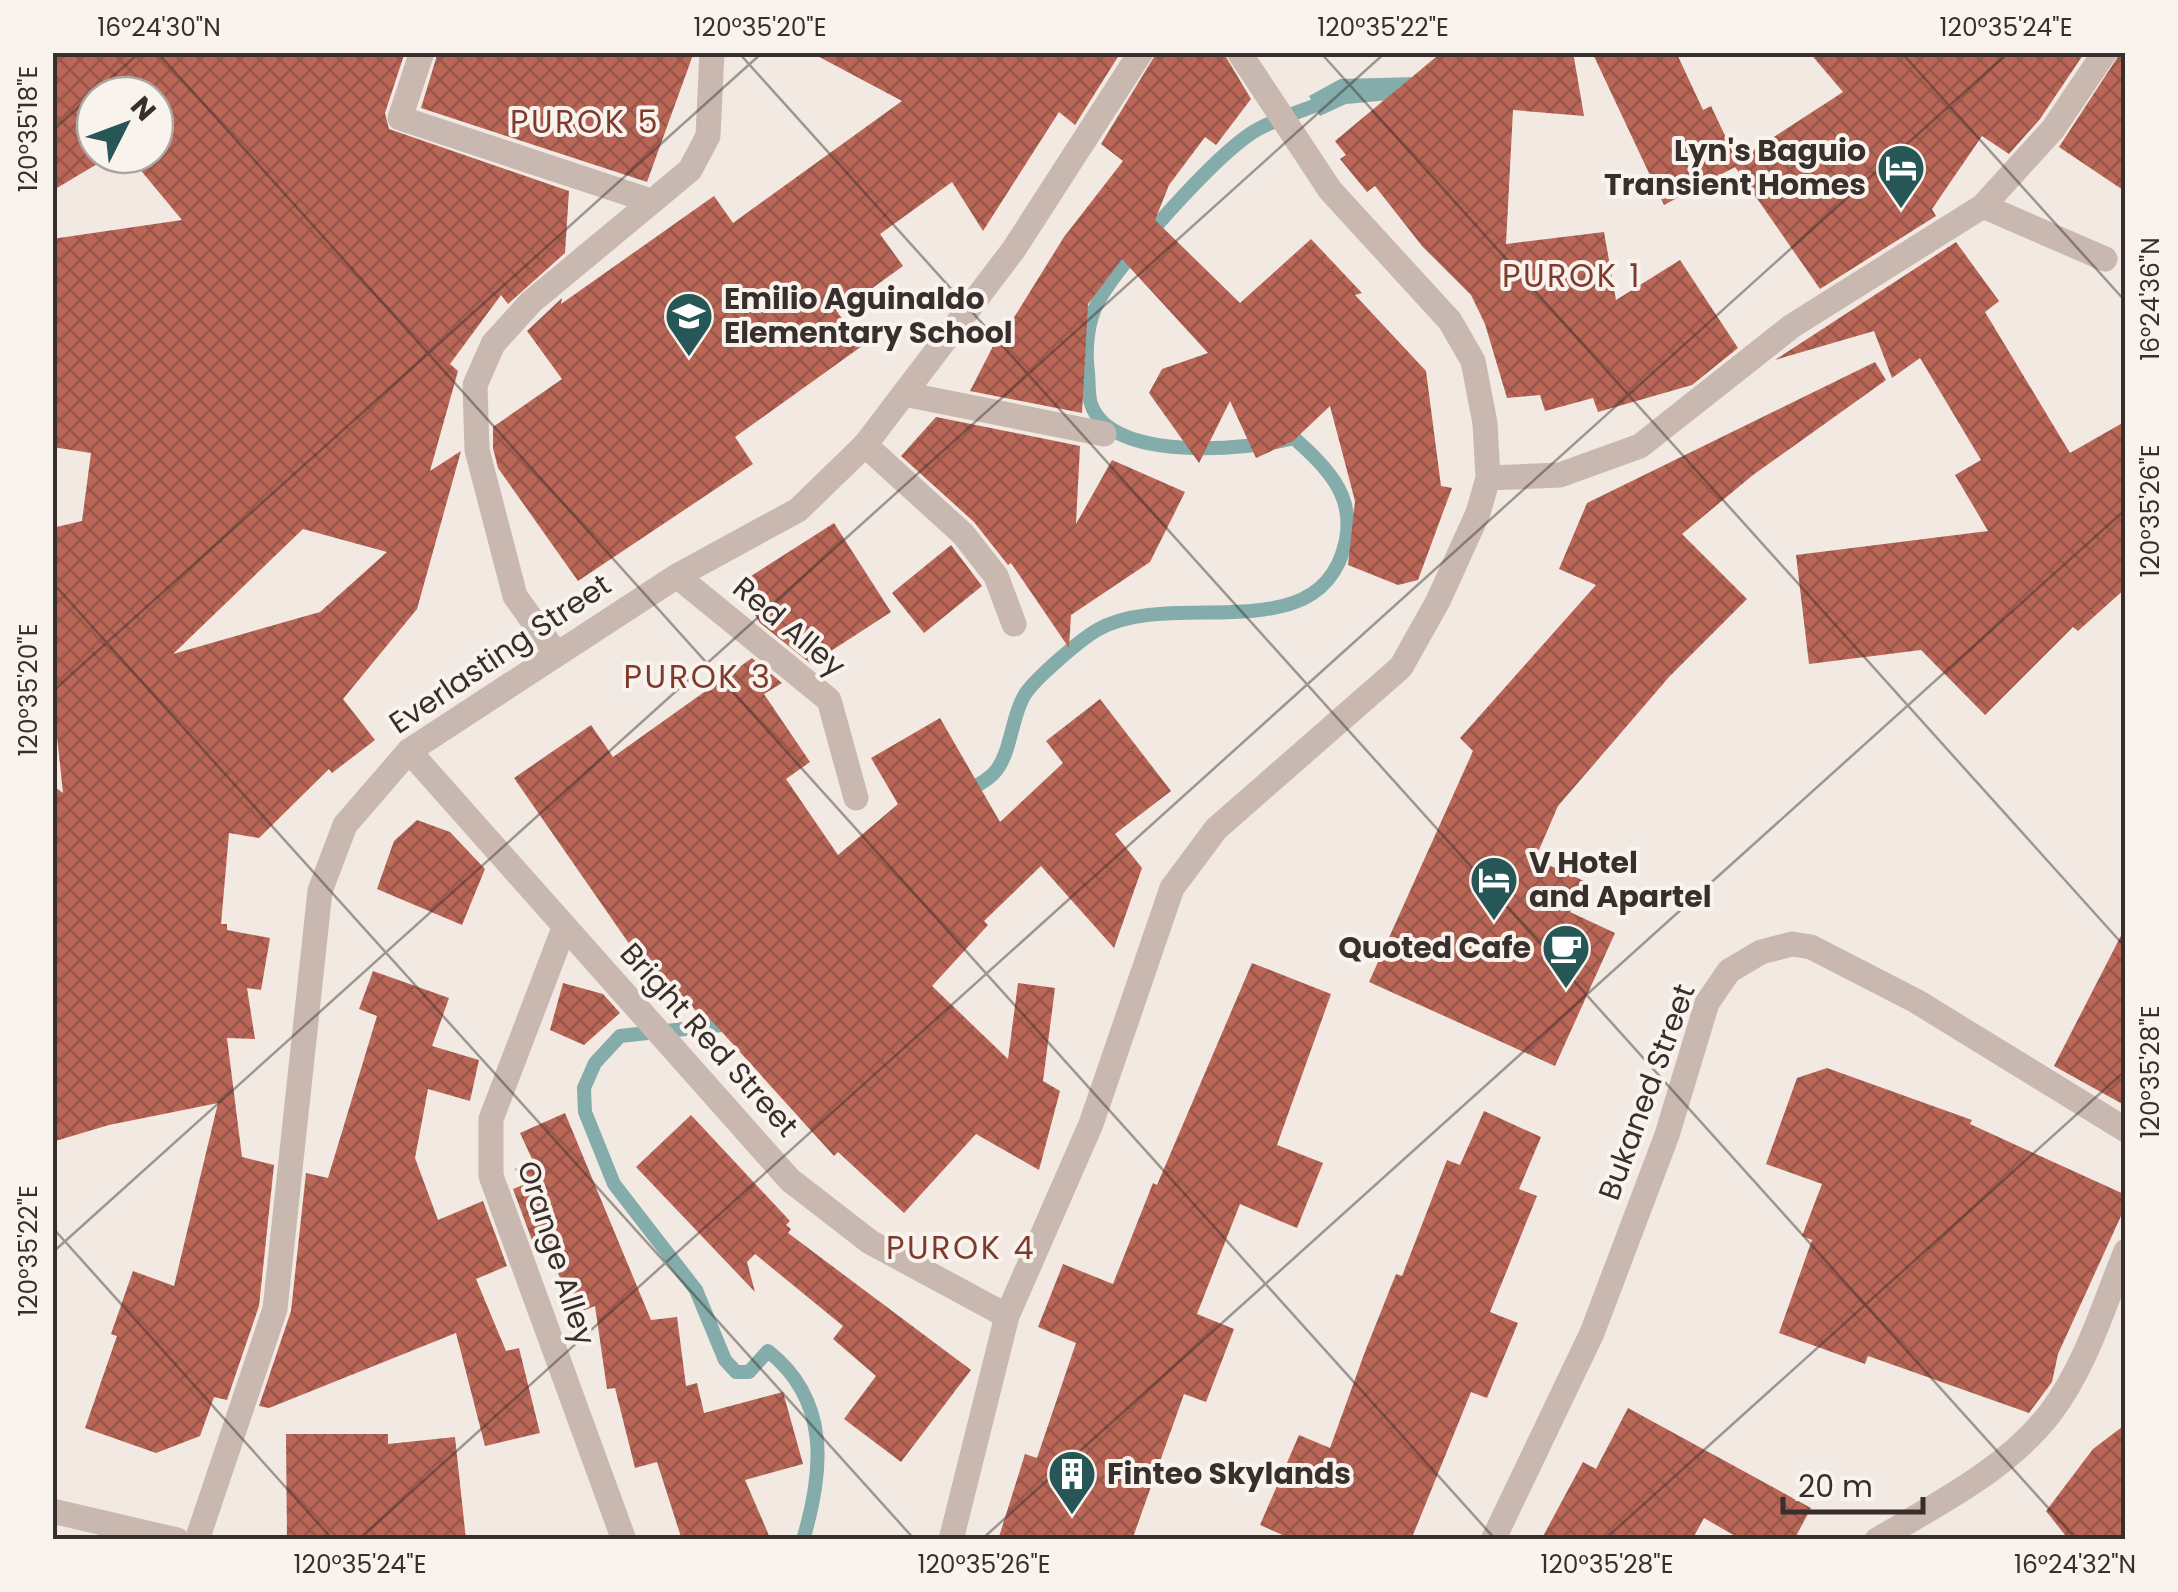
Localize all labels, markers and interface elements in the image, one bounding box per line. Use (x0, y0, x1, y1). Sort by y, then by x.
text: 16°24'30"N (97, 10, 221, 45)
text: 120°35'20"E (694, 10, 826, 45)
text: 120°35'22"E (1317, 10, 1449, 45)
text: 120°35'24"E (1940, 10, 2072, 45)
text: 120°35'18"E (11, 66, 46, 192)
north arrow (75, 75, 175, 175)
text: N (122, 88, 165, 129)
district label: PUROK 5 (510, 99, 660, 144)
place label: Lyn's Baguio Transient Homes (1604, 129, 1866, 206)
hotel icon: Lyn's Baguio Transient Homes (1875, 142, 1927, 210)
text: 16°24'36"N (2133, 237, 2168, 361)
district label: PUROK 1 (1502, 253, 1642, 298)
place label: Emilio Aguinaldo Elementary School (724, 277, 1013, 354)
school or university icon: Emilio Aguinaldo Elementary School (663, 290, 715, 358)
text: 120°35'26"E (2133, 444, 2168, 578)
street label: Everlasting Street (380, 563, 619, 744)
street label: Red Alley (724, 567, 855, 687)
text: 120°35'20"E (11, 624, 46, 756)
district label: PUROK 3 (624, 654, 772, 699)
place label: V Hotel and Apartel (1529, 841, 1712, 918)
hotel icon: V Hotel and Apartel (1468, 854, 1520, 922)
cafe icon: Quoted Cafe (1540, 922, 1592, 990)
place label: Quoted Cafe (1338, 926, 1531, 969)
street label: Bright Red Street (610, 933, 808, 1146)
street label: Bukaned Street (1587, 978, 1706, 1206)
text: 120°35'28"E (2133, 1005, 2168, 1139)
street label: Orange Alley (506, 1155, 607, 1351)
text: 120°35'22"E (11, 1185, 46, 1317)
district label: PUROK 4 (886, 1225, 1036, 1270)
building icon: Finteo Skylands (1046, 1448, 1098, 1516)
place label: Finteo Skylands (1107, 1452, 1351, 1495)
scale bar (1783, 1452, 1923, 1514)
text: 20 m (1798, 1465, 1873, 1508)
text: 120°35'24"E (294, 1547, 426, 1582)
text: 120°35'26"E (917, 1547, 1051, 1582)
text: 120°35'28"E (1540, 1547, 1674, 1582)
text: 16°24'32"N (2014, 1547, 2136, 1582)

